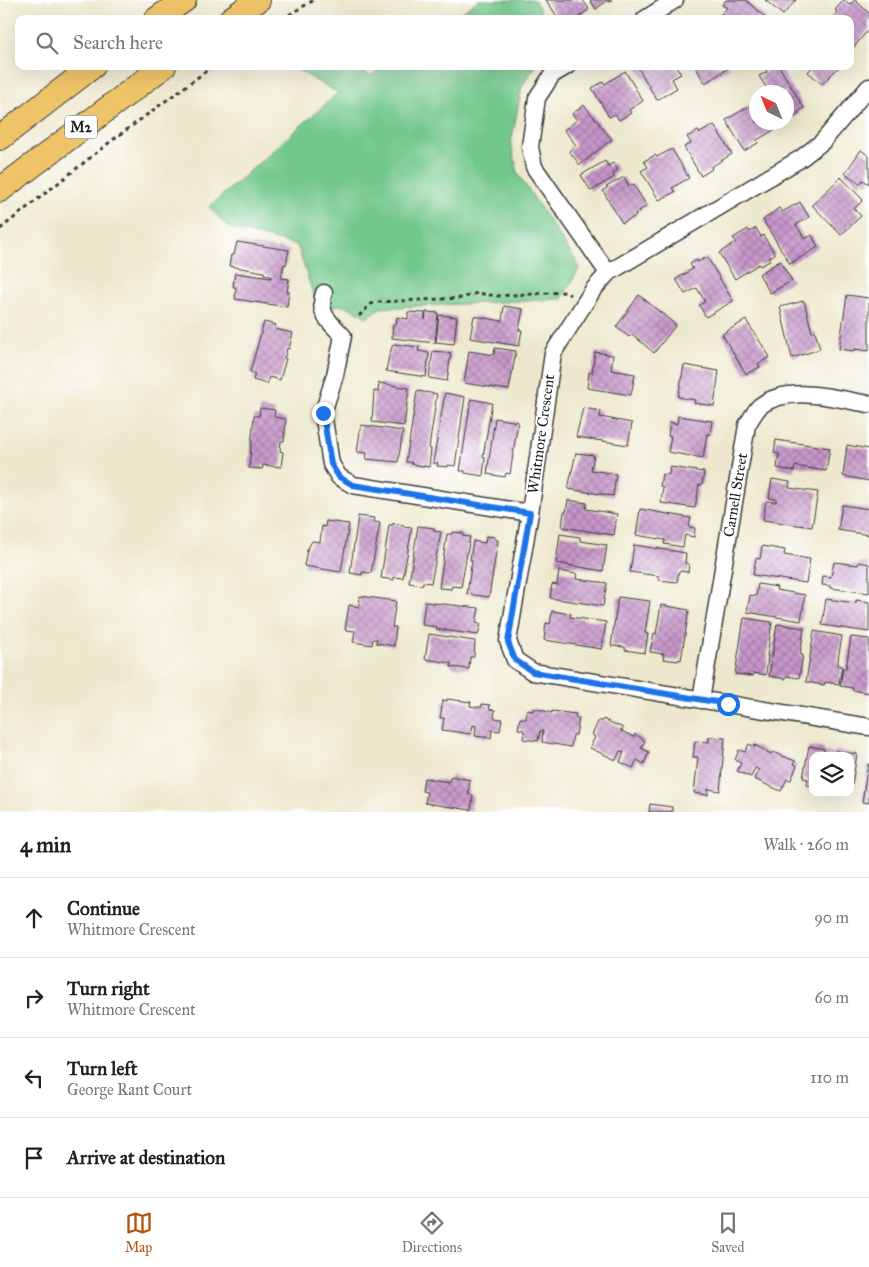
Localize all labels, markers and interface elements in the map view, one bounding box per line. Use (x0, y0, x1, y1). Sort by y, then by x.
search box (15, 15, 854, 70)
icon: search (33, 29, 61, 57)
text: Search here (73, 31, 163, 54)
north arrow (749, 85, 794, 130)
road number: M2 (65, 115, 97, 138)
street label: Whitmore Crescent (524, 372, 558, 495)
route end (312, 402, 335, 425)
street label: Carnell Street (719, 451, 751, 538)
route start (717, 693, 740, 716)
map controls (809, 752, 854, 797)
button: layers (809, 752, 854, 797)
text: 4 min (20, 832, 71, 858)
text: Walk · 260 m (763, 835, 849, 854)
text: Continue (67, 897, 140, 920)
icon: ahead (20, 904, 48, 932)
text: 90 m (814, 908, 849, 927)
text: Whitmore Crescent (67, 920, 196, 939)
text: Turn right (67, 977, 150, 1000)
icon: right (20, 984, 48, 1012)
text: 60 m (815, 988, 849, 1007)
text: Whitmore Crescent (67, 1000, 196, 1019)
text: Turn left (67, 1057, 137, 1080)
icon: left (20, 1064, 48, 1092)
text: 110 m (810, 1068, 849, 1087)
text: George Rant Court (67, 1080, 192, 1099)
icon: arrive (20, 1144, 48, 1172)
text: Arrive at destination (67, 1146, 225, 1169)
tab: Map (125, 1209, 153, 1256)
tab: Directions (402, 1209, 462, 1256)
tab: Saved (711, 1209, 744, 1256)

